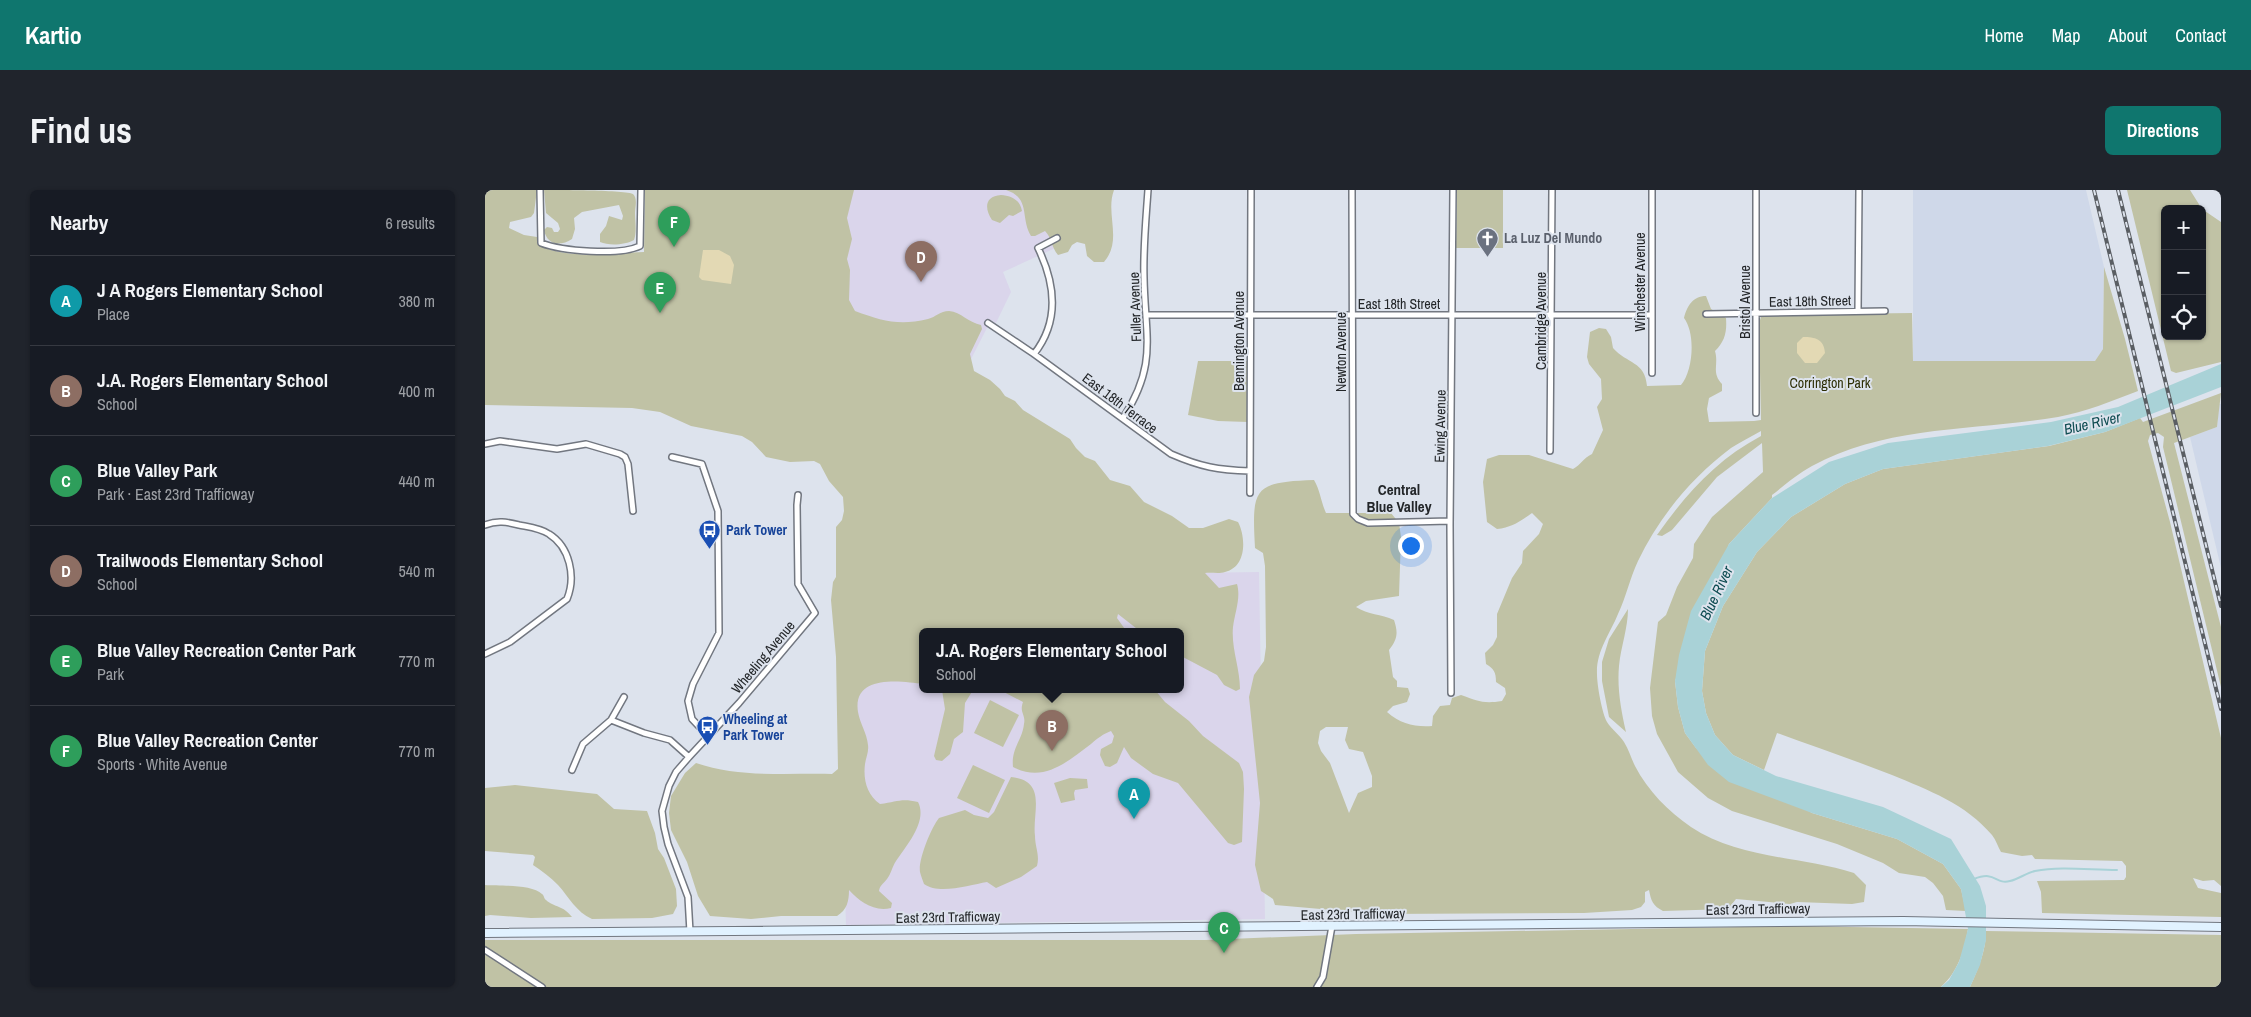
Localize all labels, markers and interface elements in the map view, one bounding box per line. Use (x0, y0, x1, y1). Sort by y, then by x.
text: Kartio (25, 19, 82, 51)
text: Home (1984, 23, 2024, 48)
text: Map (2052, 23, 2081, 48)
text: About (2109, 23, 2147, 48)
text: Contact (2175, 23, 2226, 48)
button: Directions (2105, 106, 2221, 155)
text: Find us (30, 107, 132, 154)
map controls (2161, 205, 2206, 340)
button: + (2161, 205, 2206, 250)
pin: F (658, 206, 690, 247)
text: Nearby (50, 208, 108, 237)
text: 6 results (385, 212, 435, 234)
church icon: La Luz Del Mundo (1476, 226, 1500, 257)
place label: La Luz Del Mundo (1504, 229, 1602, 247)
street label: Winchester Avenue (1631, 232, 1649, 332)
pin: D (905, 241, 937, 282)
button: − (2161, 250, 2206, 295)
street label: Bristol Avenue (1736, 265, 1754, 339)
pin: E (644, 272, 676, 313)
street label: Fuller Avenue (1125, 272, 1145, 342)
street label: Cambridge Avenue (1532, 272, 1550, 370)
text: J A Rogers Elementary School (97, 277, 323, 303)
text: A (61, 290, 71, 312)
text: 380 m (399, 290, 435, 312)
street label: Bennington Avenue (1230, 291, 1248, 391)
street label: East 18th Street (1769, 291, 1851, 311)
street label: East 18th Street (1358, 295, 1440, 313)
button: locate (2161, 295, 2206, 340)
text: Place (97, 303, 130, 325)
street label: Newton Avenue (1332, 312, 1350, 392)
text: J.A. Rogers Elementary School (97, 367, 328, 393)
street label: East 18th Terrace (1079, 369, 1161, 437)
park label: Corrington Park (1789, 374, 1871, 392)
text: B (61, 380, 71, 402)
text: 400 m (399, 380, 435, 402)
street label: Ewing Avenue (1430, 389, 1450, 463)
text: School (97, 393, 137, 415)
water label: Blue River (2062, 406, 2123, 440)
text: Blue Valley Park (97, 457, 217, 483)
text: C (61, 470, 71, 492)
text: 440 m (399, 470, 435, 492)
district label: Central Blue Valley (1367, 479, 1432, 517)
text: Park · East 23rd Trafficway (97, 483, 254, 505)
bus stop icon: Park Tower (698, 518, 722, 549)
place label: Park Tower (726, 521, 788, 539)
your location (1398, 533, 1424, 559)
text: Trailwoods Elementary School (97, 547, 323, 573)
text: D (61, 560, 71, 582)
text: 540 m (399, 560, 435, 582)
water label: Blue River (1694, 562, 1738, 623)
text: School (97, 573, 137, 595)
street label: Wheeling Avenue (727, 617, 799, 697)
popup (919, 628, 1184, 693)
text: Blue Valley Recreation Center Park (97, 637, 356, 663)
text: J.A. Rogers Elementary School (936, 637, 1167, 663)
text: E (62, 650, 70, 672)
text: 770 m (399, 650, 435, 672)
text: Park (97, 663, 124, 685)
text: School (936, 663, 976, 685)
place label: Wheeling at Park Tower (723, 710, 788, 744)
pin: B (1036, 710, 1068, 751)
bus stop icon: Wheeling at Park Tower (695, 715, 719, 746)
text: Blue Valley Recreation Center (97, 727, 318, 753)
text: F (62, 740, 70, 762)
text: 770 m (399, 740, 435, 762)
text: Sports · White Avenue (97, 753, 227, 775)
pin: A (1118, 778, 1150, 819)
street label: East 23rd Trafficway (1706, 899, 1811, 919)
street label: East 23rd Trafficway (1301, 904, 1406, 924)
street label: East 23rd Trafficway (896, 907, 1001, 927)
pin: C (1208, 912, 1240, 953)

